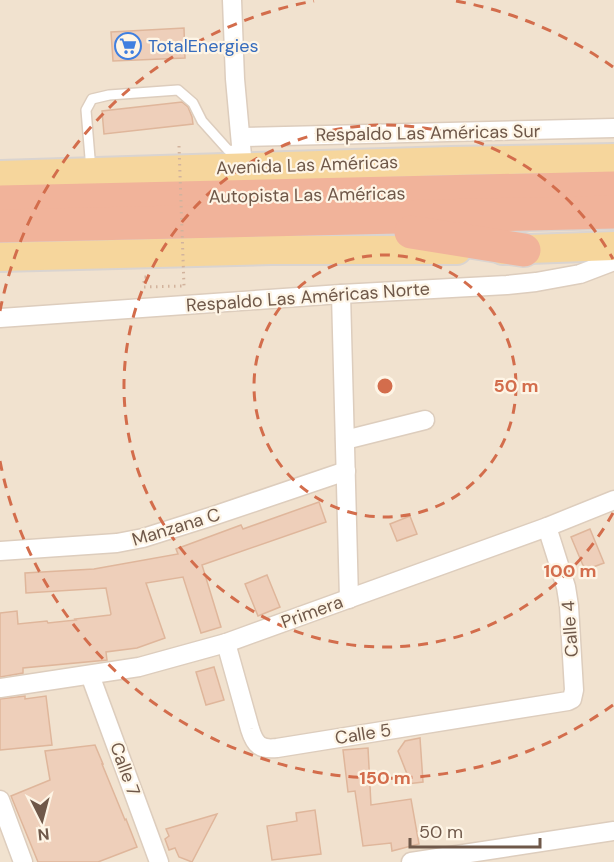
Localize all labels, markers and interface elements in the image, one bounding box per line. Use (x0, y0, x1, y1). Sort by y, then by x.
supermarket icon: TotalEnergies (113, 31, 143, 61)
place label: TotalEnergies (148, 34, 258, 58)
street label: Respaldo Las Américas Sur (315, 119, 541, 147)
street label: Avenida Las Américas (216, 150, 398, 180)
street label: Autopista Las Américas (208, 181, 406, 209)
street label: Respaldo Las Américas Norte (185, 277, 431, 317)
text: 50 m (493, 374, 539, 398)
centre of rings (375, 376, 395, 396)
street label: Manzana C (129, 502, 223, 552)
text: 100 m (543, 559, 597, 583)
street label: Primera (278, 590, 346, 634)
street label: Calle 4 (556, 600, 584, 658)
street label: Calle 5 (333, 718, 393, 750)
street label: Calle 7 (104, 739, 146, 799)
text: 150 m (359, 766, 411, 790)
north arrow (12, 790, 72, 850)
scale bar (410, 811, 540, 849)
text: 50 m (419, 820, 463, 844)
text: N (37, 823, 50, 845)

